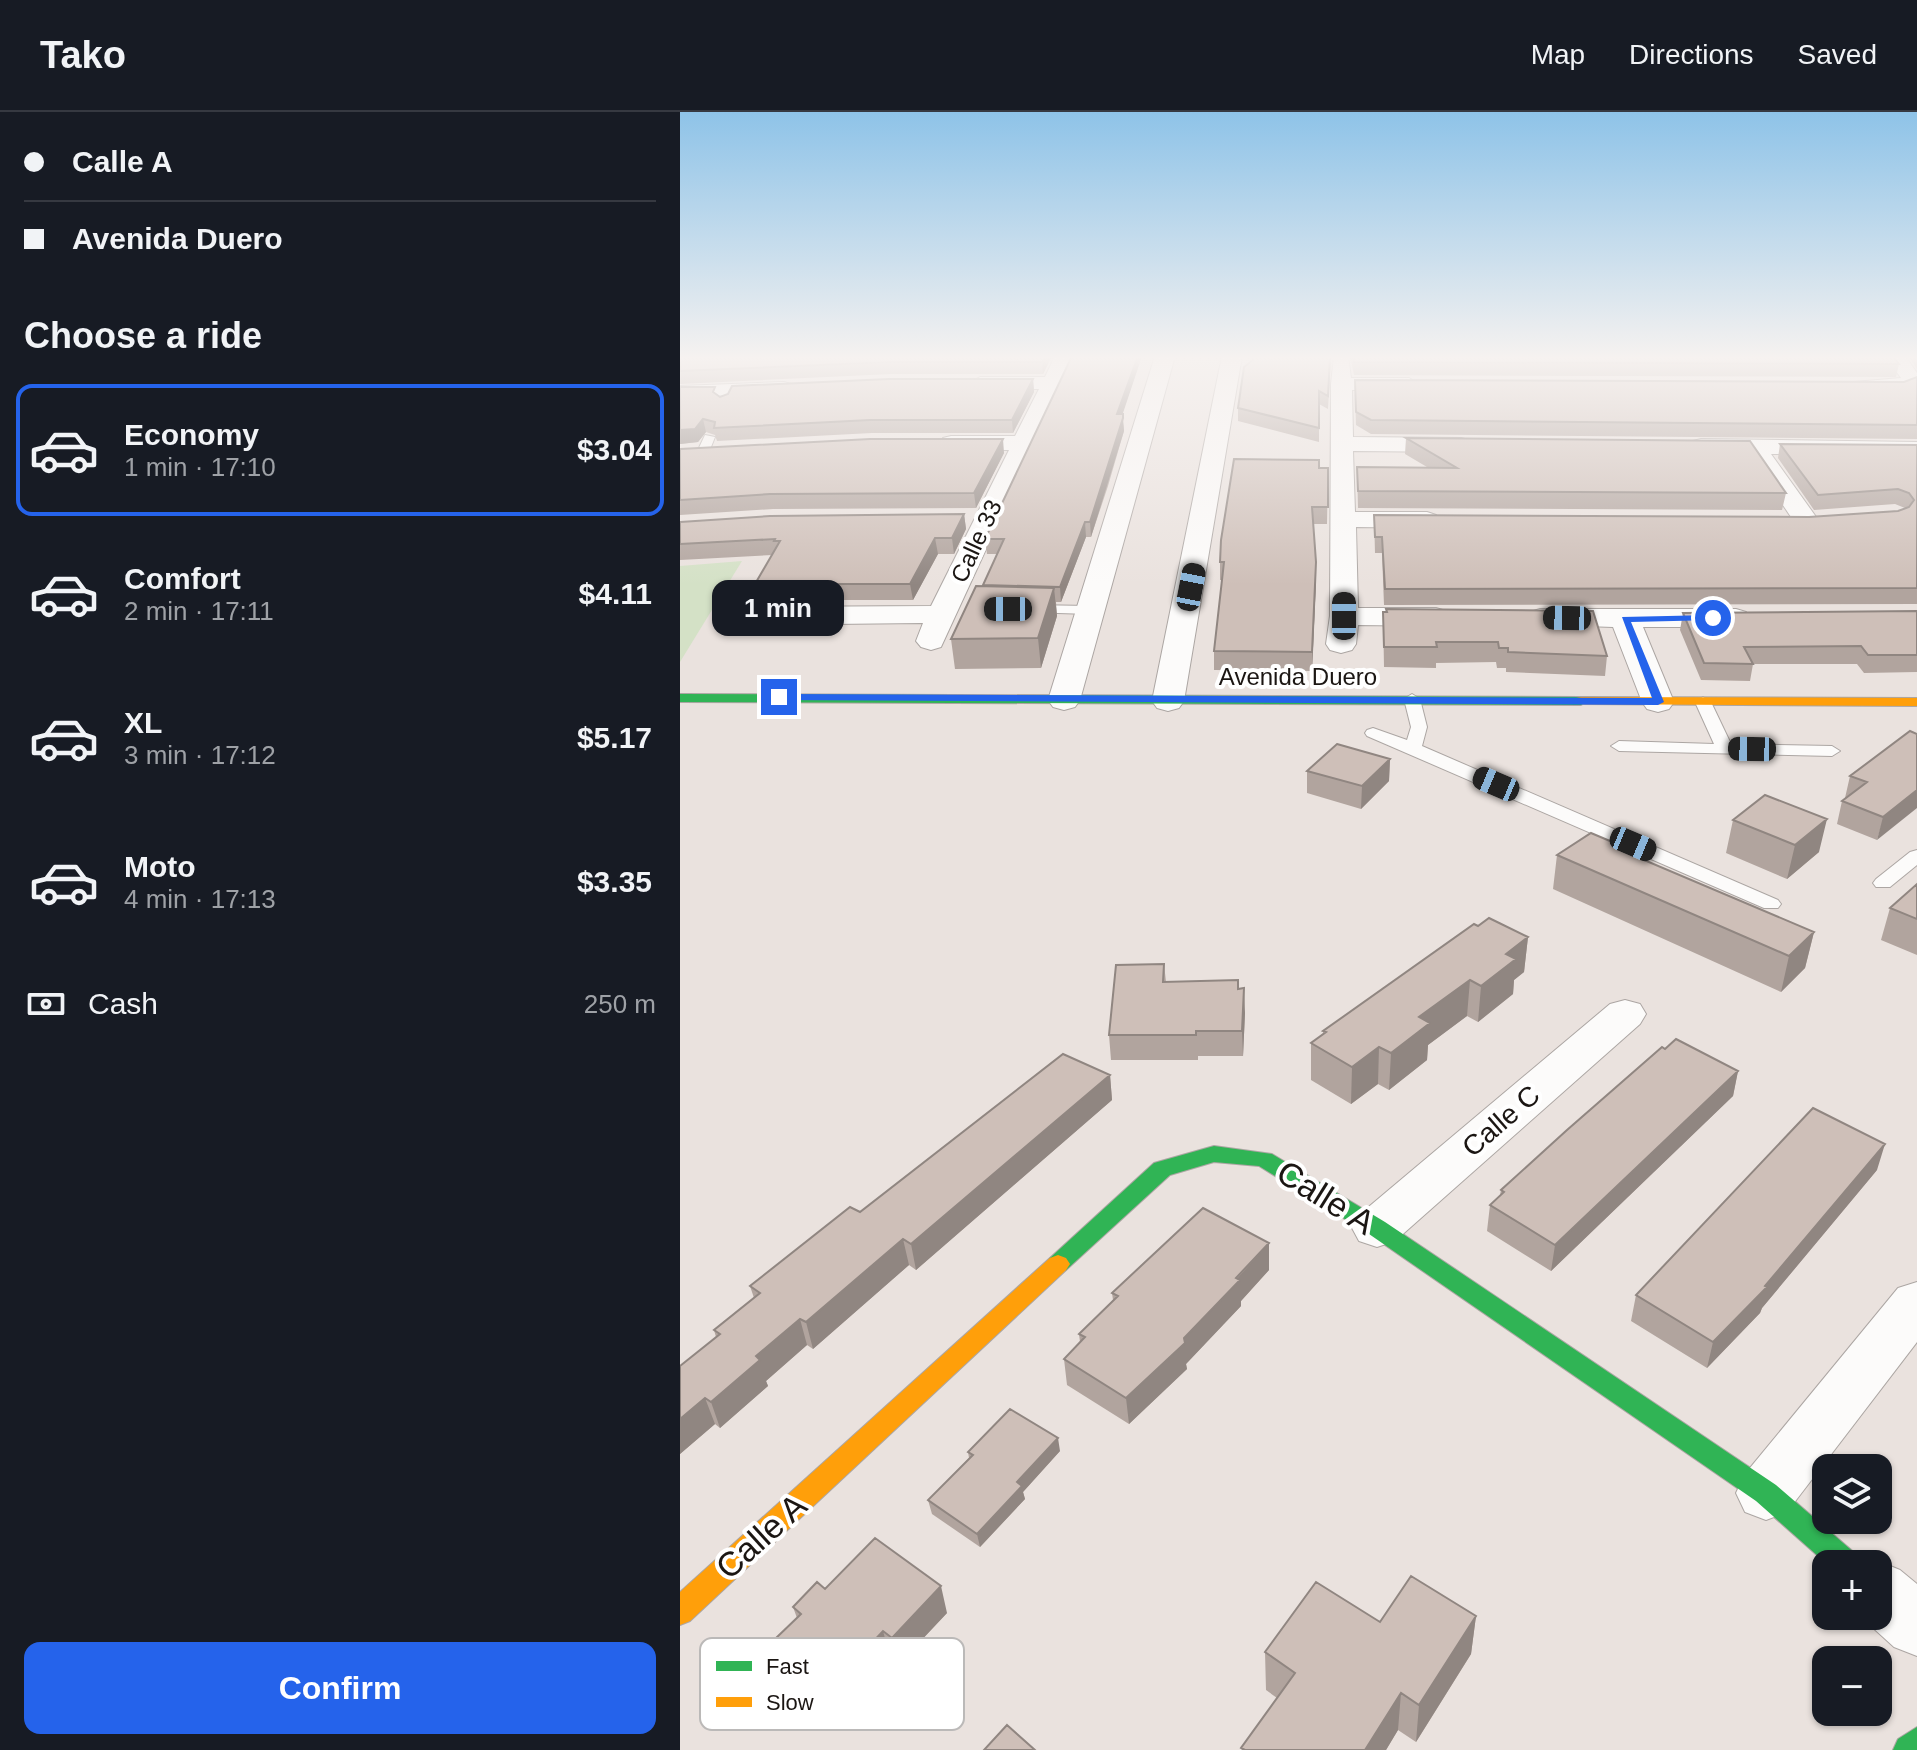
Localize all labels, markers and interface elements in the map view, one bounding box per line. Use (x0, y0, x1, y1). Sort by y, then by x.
text: Tako (40, 34, 126, 76)
text: Map (1531, 39, 1585, 70)
text: Directions (1629, 39, 1754, 70)
text: Saved (1798, 39, 1877, 70)
text: Calle A (72, 145, 173, 178)
text: Avenida Duero (72, 222, 283, 255)
text: Choose a ride (24, 315, 262, 356)
icon: car (28, 414, 100, 486)
text: Economy (124, 418, 259, 451)
text: $3.04 (577, 433, 652, 466)
text: 1 min · 17:10 (124, 452, 276, 482)
street label: Calle 33 (945, 495, 1007, 587)
icon: car (28, 558, 100, 630)
car (1175, 561, 1207, 613)
text: Comfort (124, 562, 241, 595)
text: $4.11 (579, 577, 652, 610)
callout: 1 min (713, 581, 845, 637)
car (1332, 592, 1356, 640)
text: 1 min (744, 593, 812, 623)
text: 2 min · 17:11 (124, 596, 274, 626)
car (984, 597, 1032, 621)
route start (1695, 600, 1731, 636)
car (1543, 606, 1591, 630)
street label: Avenida Duero (1219, 663, 1377, 690)
route end (761, 679, 797, 715)
icon: car (28, 702, 100, 774)
text: XL (124, 706, 162, 739)
text: $5.17 (577, 721, 652, 754)
car (1728, 737, 1776, 761)
text: 3 min · 17:12 (124, 740, 276, 770)
car (1469, 764, 1523, 804)
car (1606, 824, 1660, 864)
icon: car (28, 846, 100, 918)
text: Moto (124, 850, 196, 883)
text: $3.35 (577, 865, 652, 898)
text: 4 min · 17:13 (124, 884, 276, 914)
icon: cash (24, 982, 68, 1026)
text: Cash (88, 987, 158, 1020)
text: 250 m (584, 989, 656, 1019)
street label: Calle C (1456, 1079, 1546, 1163)
street label: Calle A (1270, 1152, 1382, 1242)
map controls (1812, 1454, 1892, 1726)
button: layers (1812, 1454, 1892, 1534)
street label: Calle A (708, 1486, 814, 1586)
button: + (1812, 1550, 1892, 1630)
legend (700, 1638, 964, 1730)
button: Confirm (24, 1642, 656, 1734)
button: − (1812, 1646, 1892, 1726)
text: Fast (766, 1654, 809, 1679)
text: Slow (766, 1690, 814, 1715)

